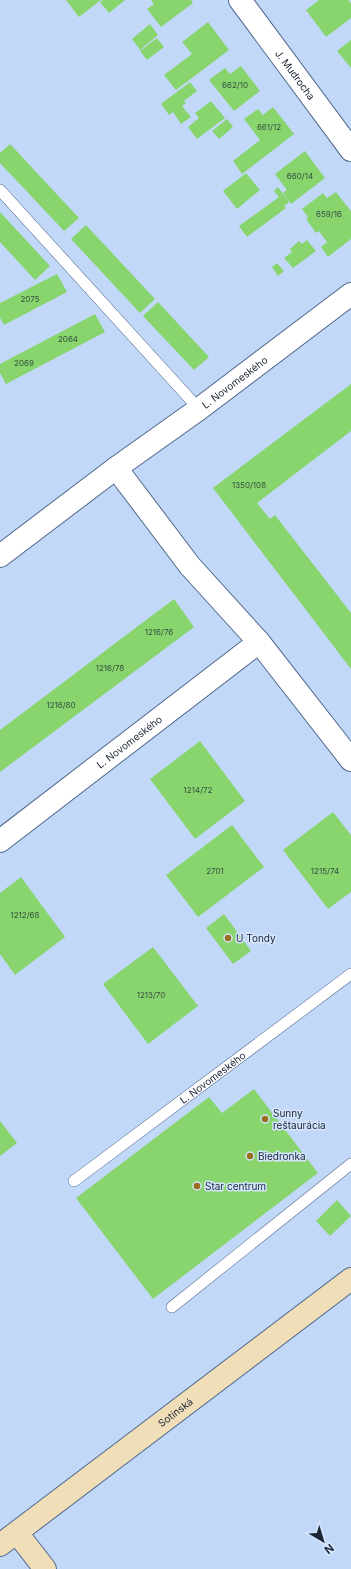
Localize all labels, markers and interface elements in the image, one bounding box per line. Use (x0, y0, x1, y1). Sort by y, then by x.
street label: J. Mudrocha (273, 47, 318, 102)
house number: 662/10 (222, 80, 248, 90)
house number: 661/12 (257, 122, 281, 132)
house number: 660/14 (287, 171, 313, 181)
house number: 659/16 (316, 209, 342, 219)
house number: 2075 (20, 294, 40, 304)
house number: 2064 (58, 334, 78, 344)
street label: L. Novomeského (199, 353, 270, 411)
house number: 2069 (14, 358, 34, 368)
house number: 1350/108 (232, 480, 266, 490)
house number: 1216/76 (145, 627, 173, 637)
house number: 1216/78 (96, 663, 124, 673)
house number: 1216/80 (46, 700, 76, 710)
street label: L. Novomeského (94, 713, 164, 771)
house number: 1214/72 (184, 785, 213, 795)
house number: 2701 (206, 866, 224, 876)
house number: 1215/74 (311, 866, 339, 876)
house number: 1212/68 (10, 910, 40, 920)
place label: U Tondy (236, 932, 276, 944)
marker: U Tondy (223, 933, 233, 943)
house number: 1213/70 (137, 990, 165, 1000)
street label: L. Novomeského (177, 1049, 248, 1106)
place label: Sunny reštaurácia (273, 1107, 326, 1131)
marker: Sunny reštaurácia (260, 1114, 270, 1124)
place label: Biedronka (258, 1150, 306, 1162)
marker: Biedronka (245, 1151, 255, 1161)
place label: Star centrum (205, 1180, 266, 1192)
marker: Star centrum (192, 1181, 202, 1191)
street label: Sotinská (156, 1395, 195, 1429)
north arrow (303, 1521, 343, 1561)
text: N (322, 1541, 337, 1557)

